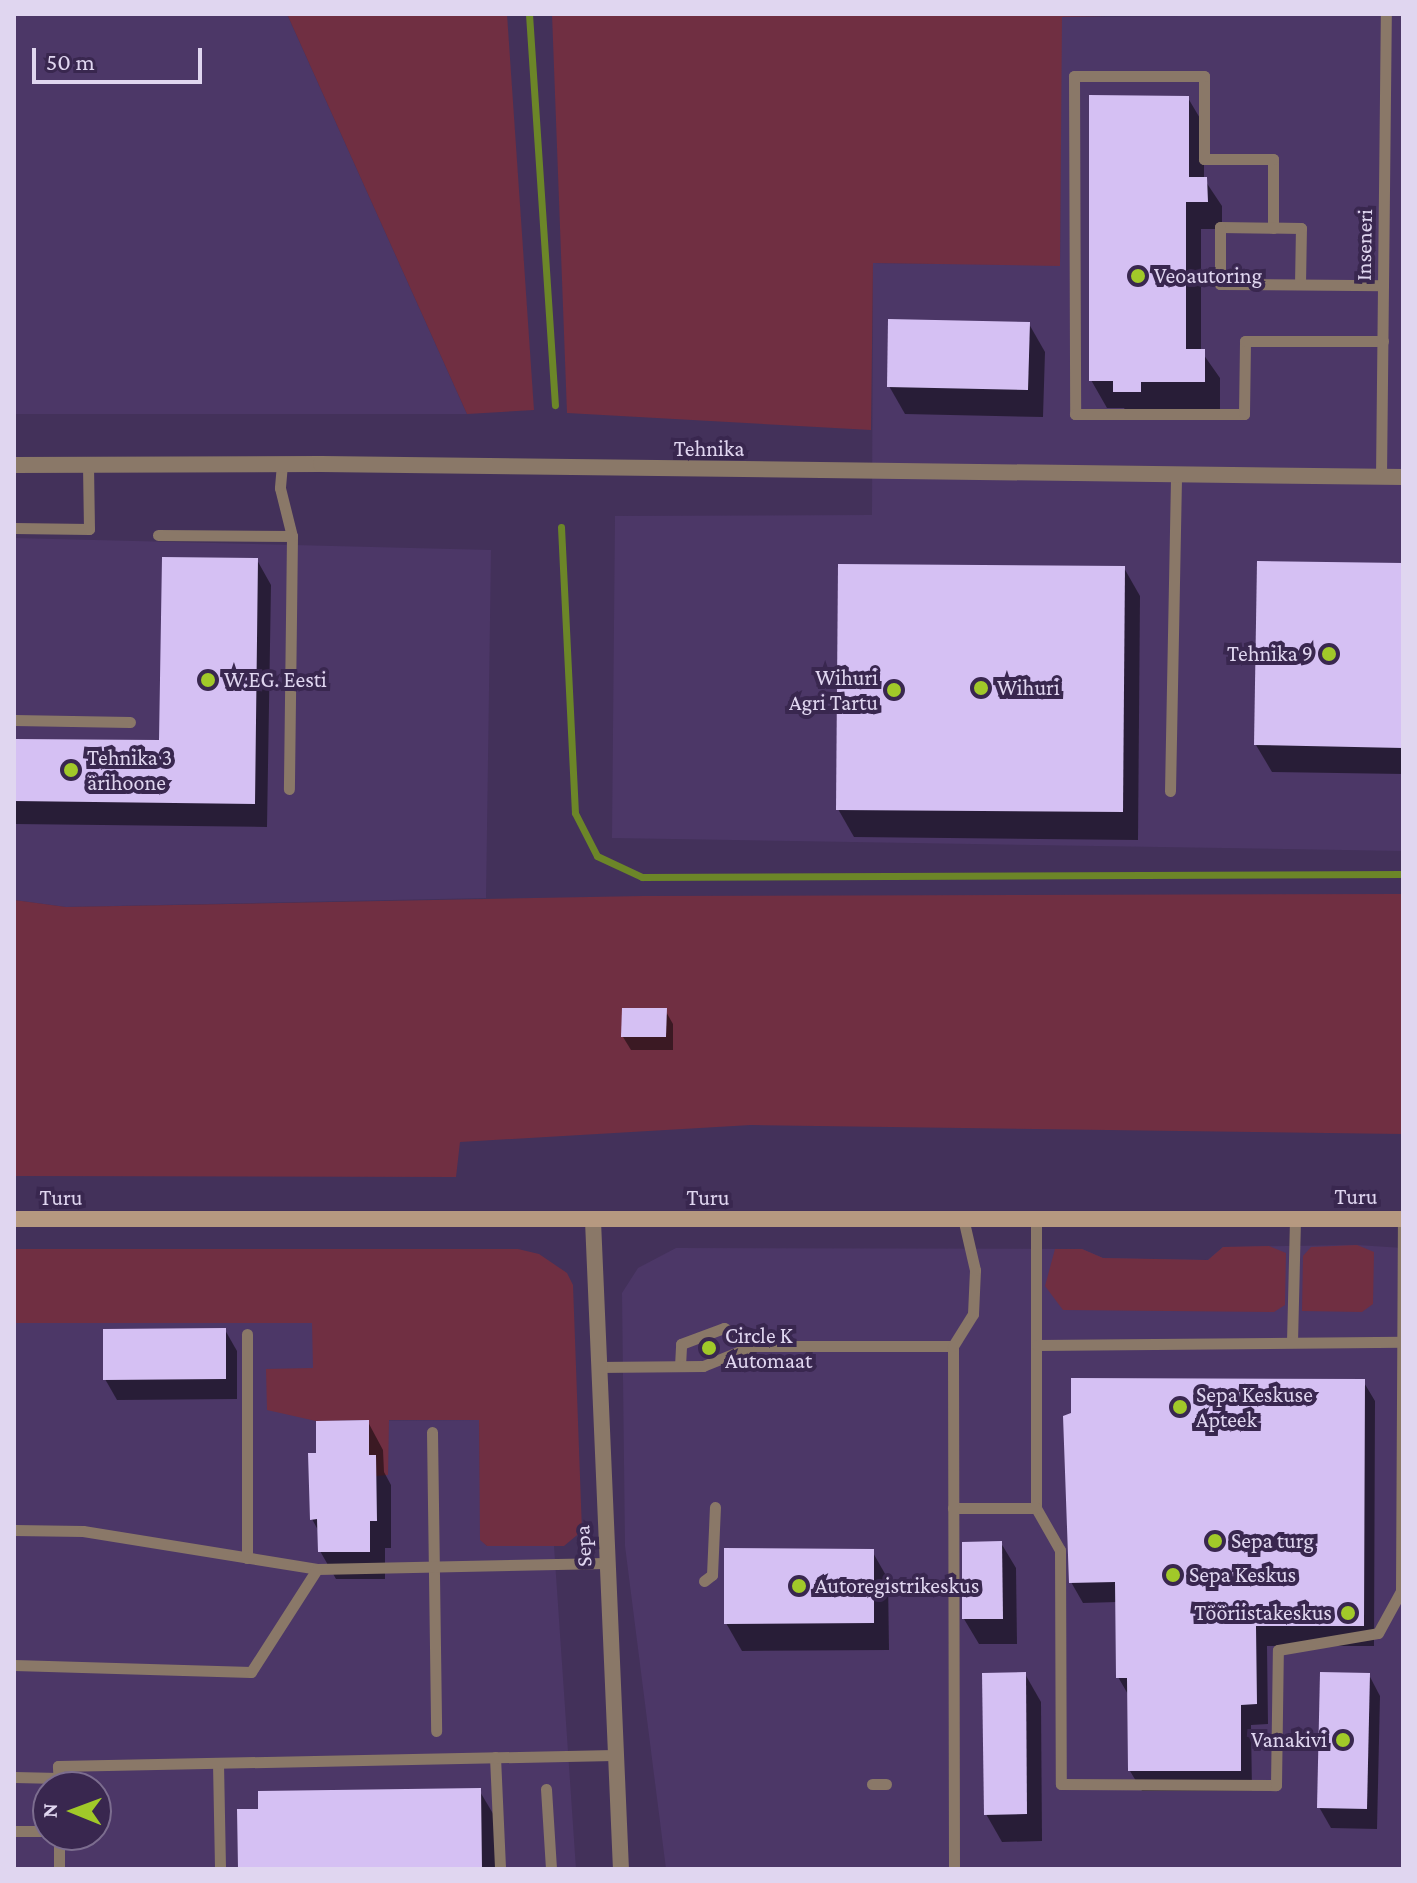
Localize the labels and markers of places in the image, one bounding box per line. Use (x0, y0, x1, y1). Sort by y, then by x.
place label: Veoautoring (1154, 263, 1262, 289)
marker: Veoautoring (1129, 267, 1147, 285)
place label: Tehnika 9 (1227, 641, 1313, 667)
marker: Tehnika 9 (1320, 645, 1338, 663)
place label: Wihuri Agri Tartu (789, 664, 878, 716)
place label: W.EG. Eesti (224, 667, 327, 693)
marker: W.EG. Eesti (199, 671, 217, 689)
place label: Wihuri (997, 675, 1060, 701)
marker: Wihuri (972, 679, 990, 697)
marker: Wihuri Agri Tartu (885, 681, 903, 699)
place label: Tehnika 3 ärihoone (87, 744, 172, 796)
marker: Tehnika 3 ärihoone (62, 761, 80, 779)
place label: Circle K Automaat (725, 1322, 812, 1374)
marker: Circle K Automaat (700, 1339, 718, 1357)
place label: Sepa Keskuse Apteek (1196, 1381, 1313, 1432)
marker: Sepa Keskuse Apteek (1171, 1398, 1189, 1416)
place label: Sepa turg (1231, 1528, 1314, 1554)
marker: Sepa turg (1206, 1532, 1224, 1550)
place label: Sepa Keskus (1189, 1562, 1296, 1588)
marker: Sepa Keskus (1164, 1566, 1182, 1584)
place label: Autoregistrikeskus (815, 1573, 979, 1599)
marker: Autoregistrikeskus (790, 1577, 808, 1595)
place label: Tööriistakeskus (1194, 1600, 1332, 1626)
marker: Tööriistakeskus (1339, 1604, 1357, 1622)
place label: Vanakivi (1251, 1727, 1327, 1753)
marker: Vanakivi (1334, 1731, 1352, 1749)

